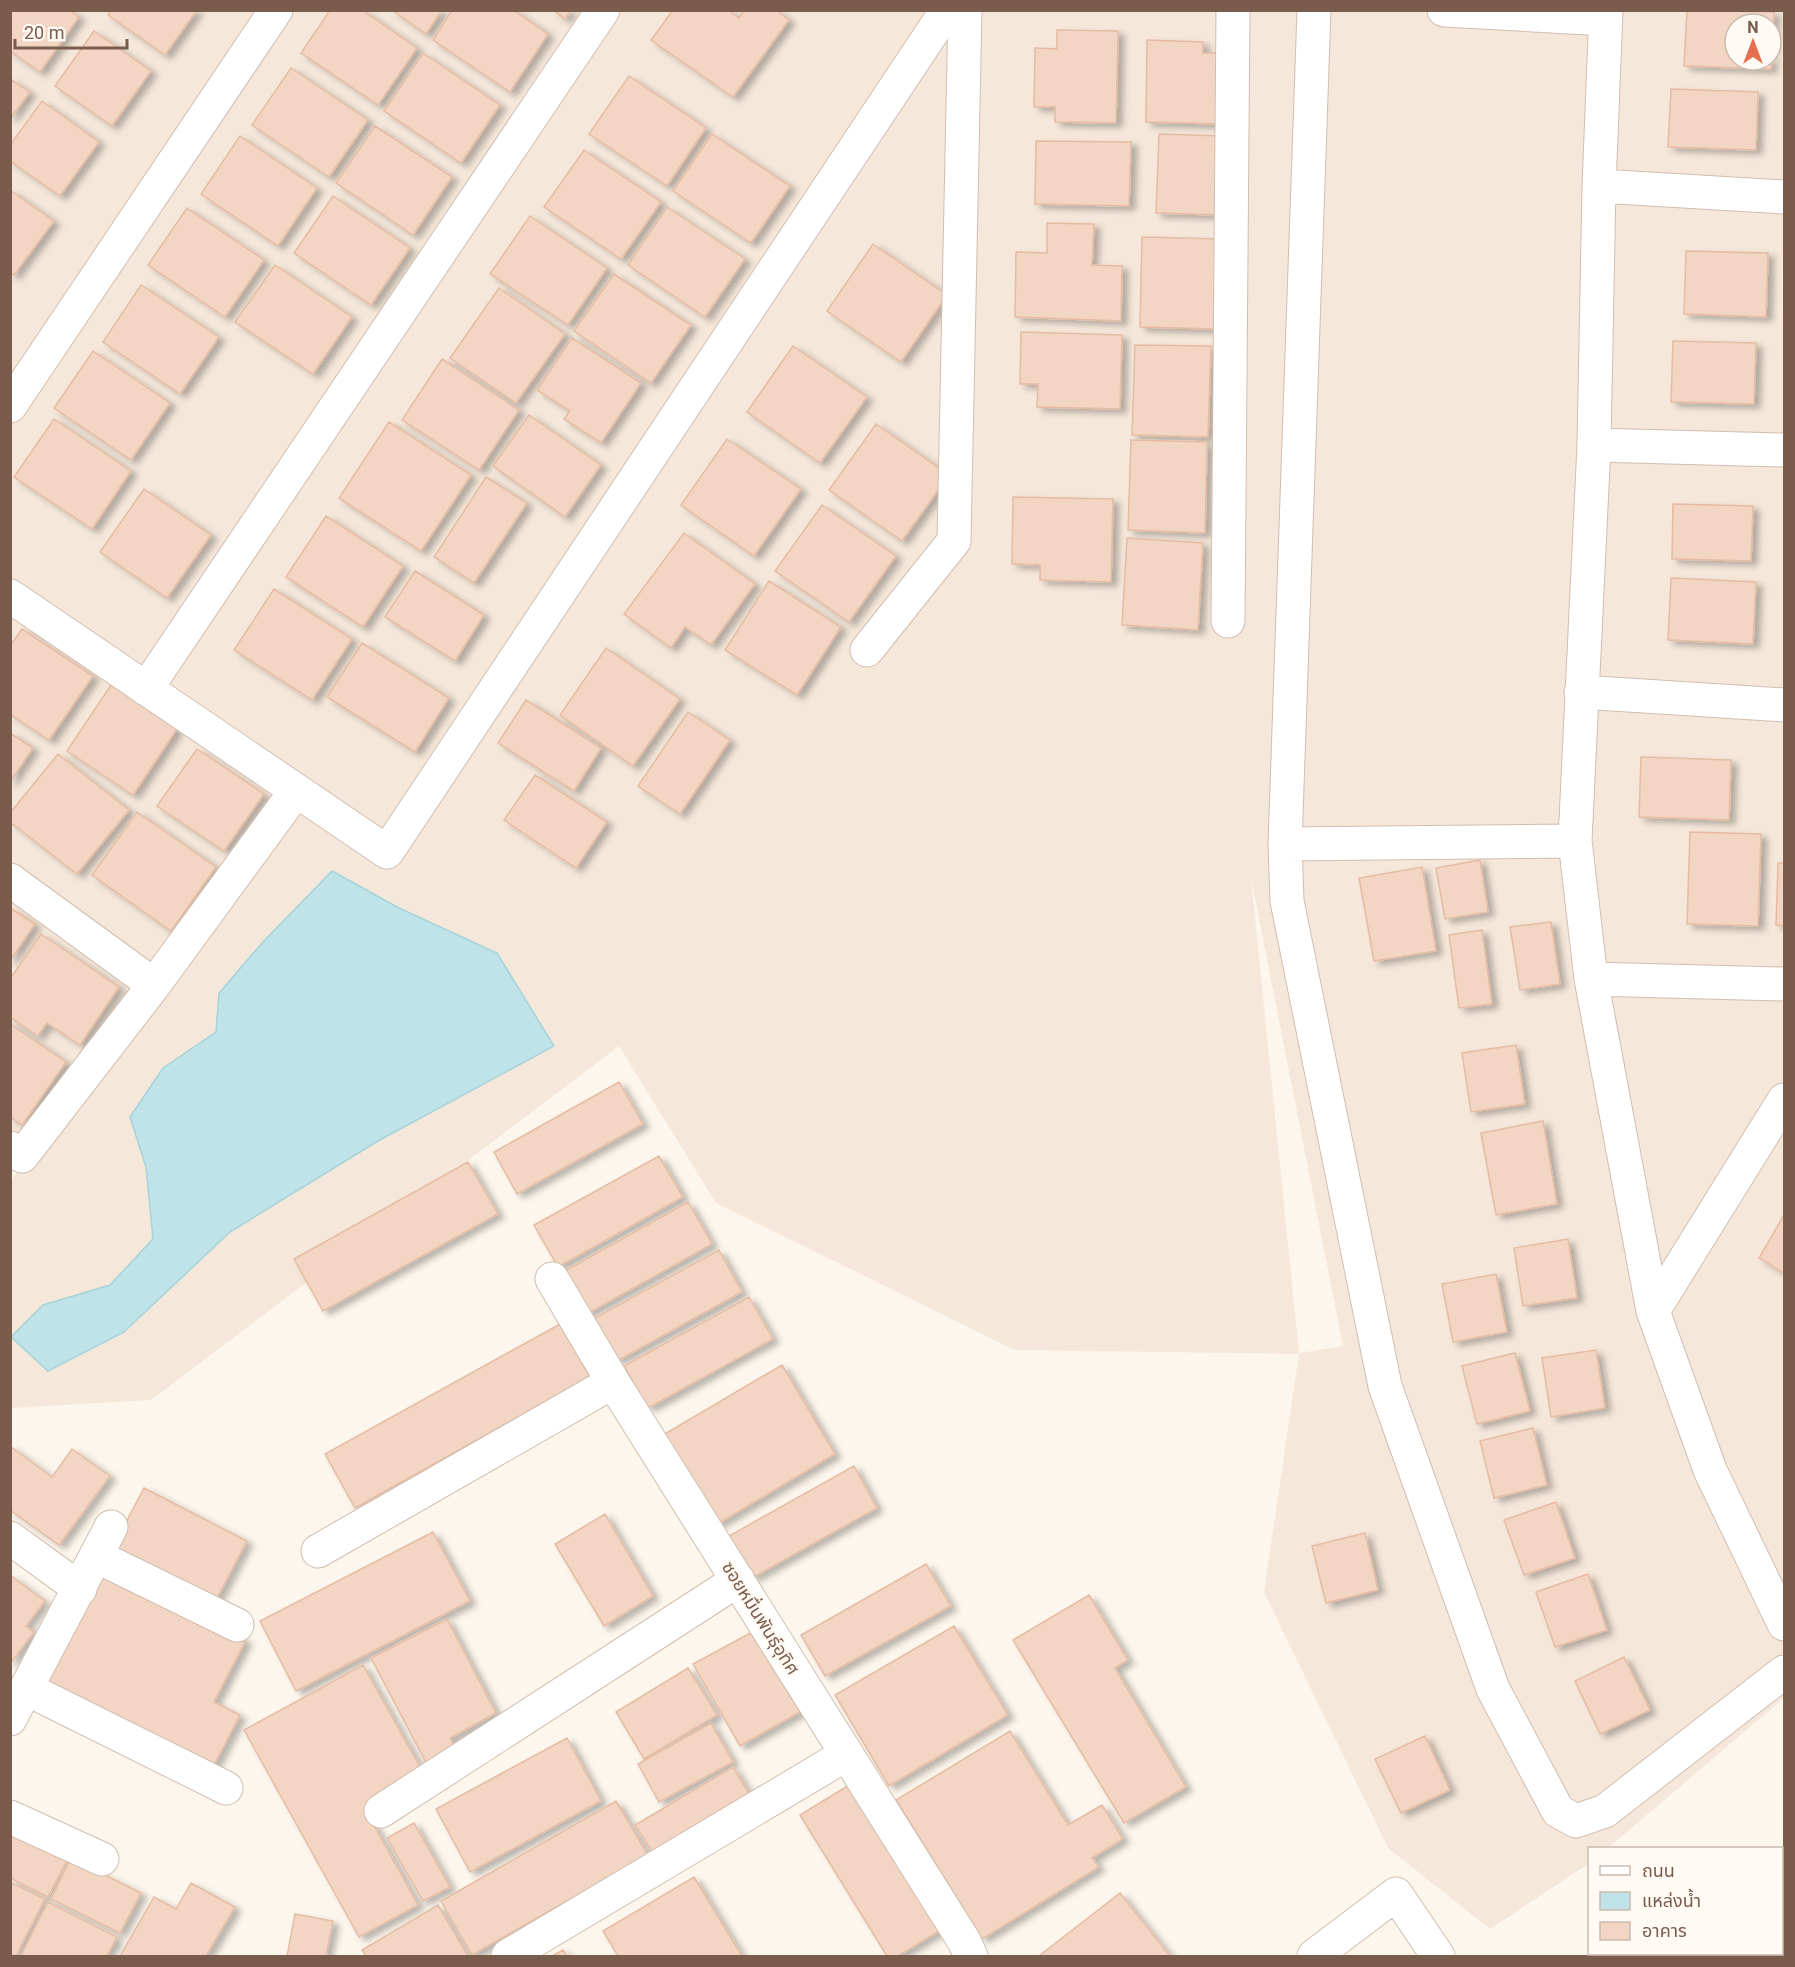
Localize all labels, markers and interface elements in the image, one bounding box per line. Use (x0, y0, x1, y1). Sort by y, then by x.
scale bar (15, 12, 128, 50)
north arrow (1723, 12, 1783, 72)
text: N (1747, 18, 1759, 37)
text: 20 m (24, 22, 64, 43)
street label: ซอยหมื่นพันธุ์อุทิศ (717, 1556, 806, 1679)
legend (1588, 1847, 1783, 1955)
text: ถนน (1642, 1860, 1675, 1881)
text: แหล่งน้ำ (1642, 1888, 1701, 1911)
text: อาคาร (1642, 1920, 1687, 1941)

